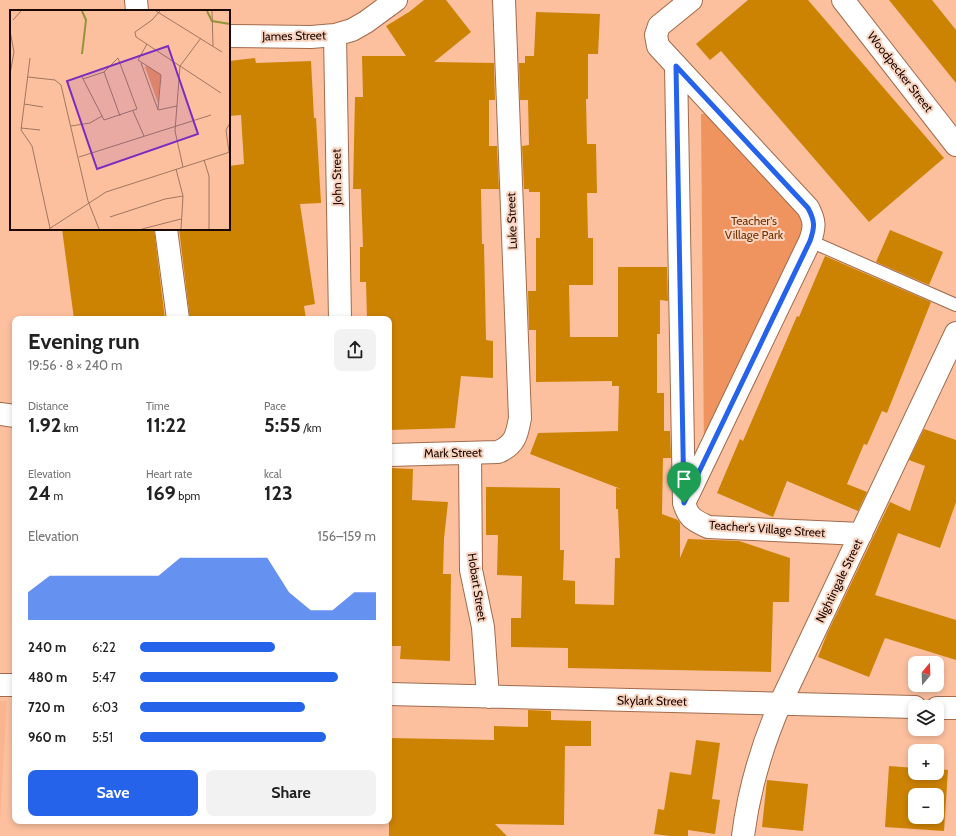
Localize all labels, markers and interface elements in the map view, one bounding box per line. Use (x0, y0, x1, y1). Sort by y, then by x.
inset map (10, 10, 230, 230)
street label: James Street (261, 27, 326, 44)
street label: Woodpecker Street (864, 29, 936, 115)
street label: John Street (329, 149, 345, 206)
street label: Luke Street (503, 192, 520, 250)
park label: Teacher's Village Park (725, 213, 784, 242)
text: Evening run (28, 328, 140, 355)
button: share (334, 329, 376, 371)
text: 19:56 · 8 × 240 m (28, 357, 122, 373)
text: Distance (28, 399, 69, 413)
text: Time (146, 399, 169, 413)
text: Pace (264, 399, 286, 413)
text: 1.92 (28, 413, 61, 437)
text: 11:22 (146, 413, 186, 437)
text: 5:55 (264, 413, 301, 437)
text: km (61, 421, 78, 435)
text: /km (301, 421, 321, 435)
street label: Mark Street (424, 444, 482, 461)
pin (667, 462, 701, 503)
text: Elevation (28, 467, 71, 481)
text: Heart rate (146, 467, 192, 481)
text: kcal (264, 467, 282, 481)
icon: arrive (673, 468, 695, 490)
text: 24 (28, 481, 51, 505)
text: 169 (146, 481, 176, 505)
text: 123 (264, 481, 293, 505)
text: m (51, 489, 63, 503)
text: bpm (176, 489, 200, 503)
street label: Teacher's Village Street (708, 517, 826, 540)
text: Elevation (28, 528, 79, 544)
text: 156–159 m (317, 528, 376, 544)
street label: Nightingale Street (812, 537, 865, 625)
street label: Hobart Street (465, 552, 490, 622)
text: 240 m (28, 639, 66, 655)
text: 6:22 (92, 639, 116, 655)
north arrow (908, 656, 944, 692)
map controls (908, 656, 944, 824)
text: 480 m (28, 669, 67, 685)
text: 5:47 (92, 669, 116, 685)
street label: Skylark Street (617, 692, 687, 709)
text: 720 m (28, 699, 65, 715)
text: 6:03 (92, 699, 118, 715)
button: layers (908, 700, 944, 736)
text: 960 m (28, 729, 66, 745)
text: 5:51 (92, 729, 113, 745)
button: + (908, 744, 944, 780)
button: Save (28, 770, 198, 816)
button: Share (206, 770, 376, 816)
button: − (908, 788, 944, 824)

